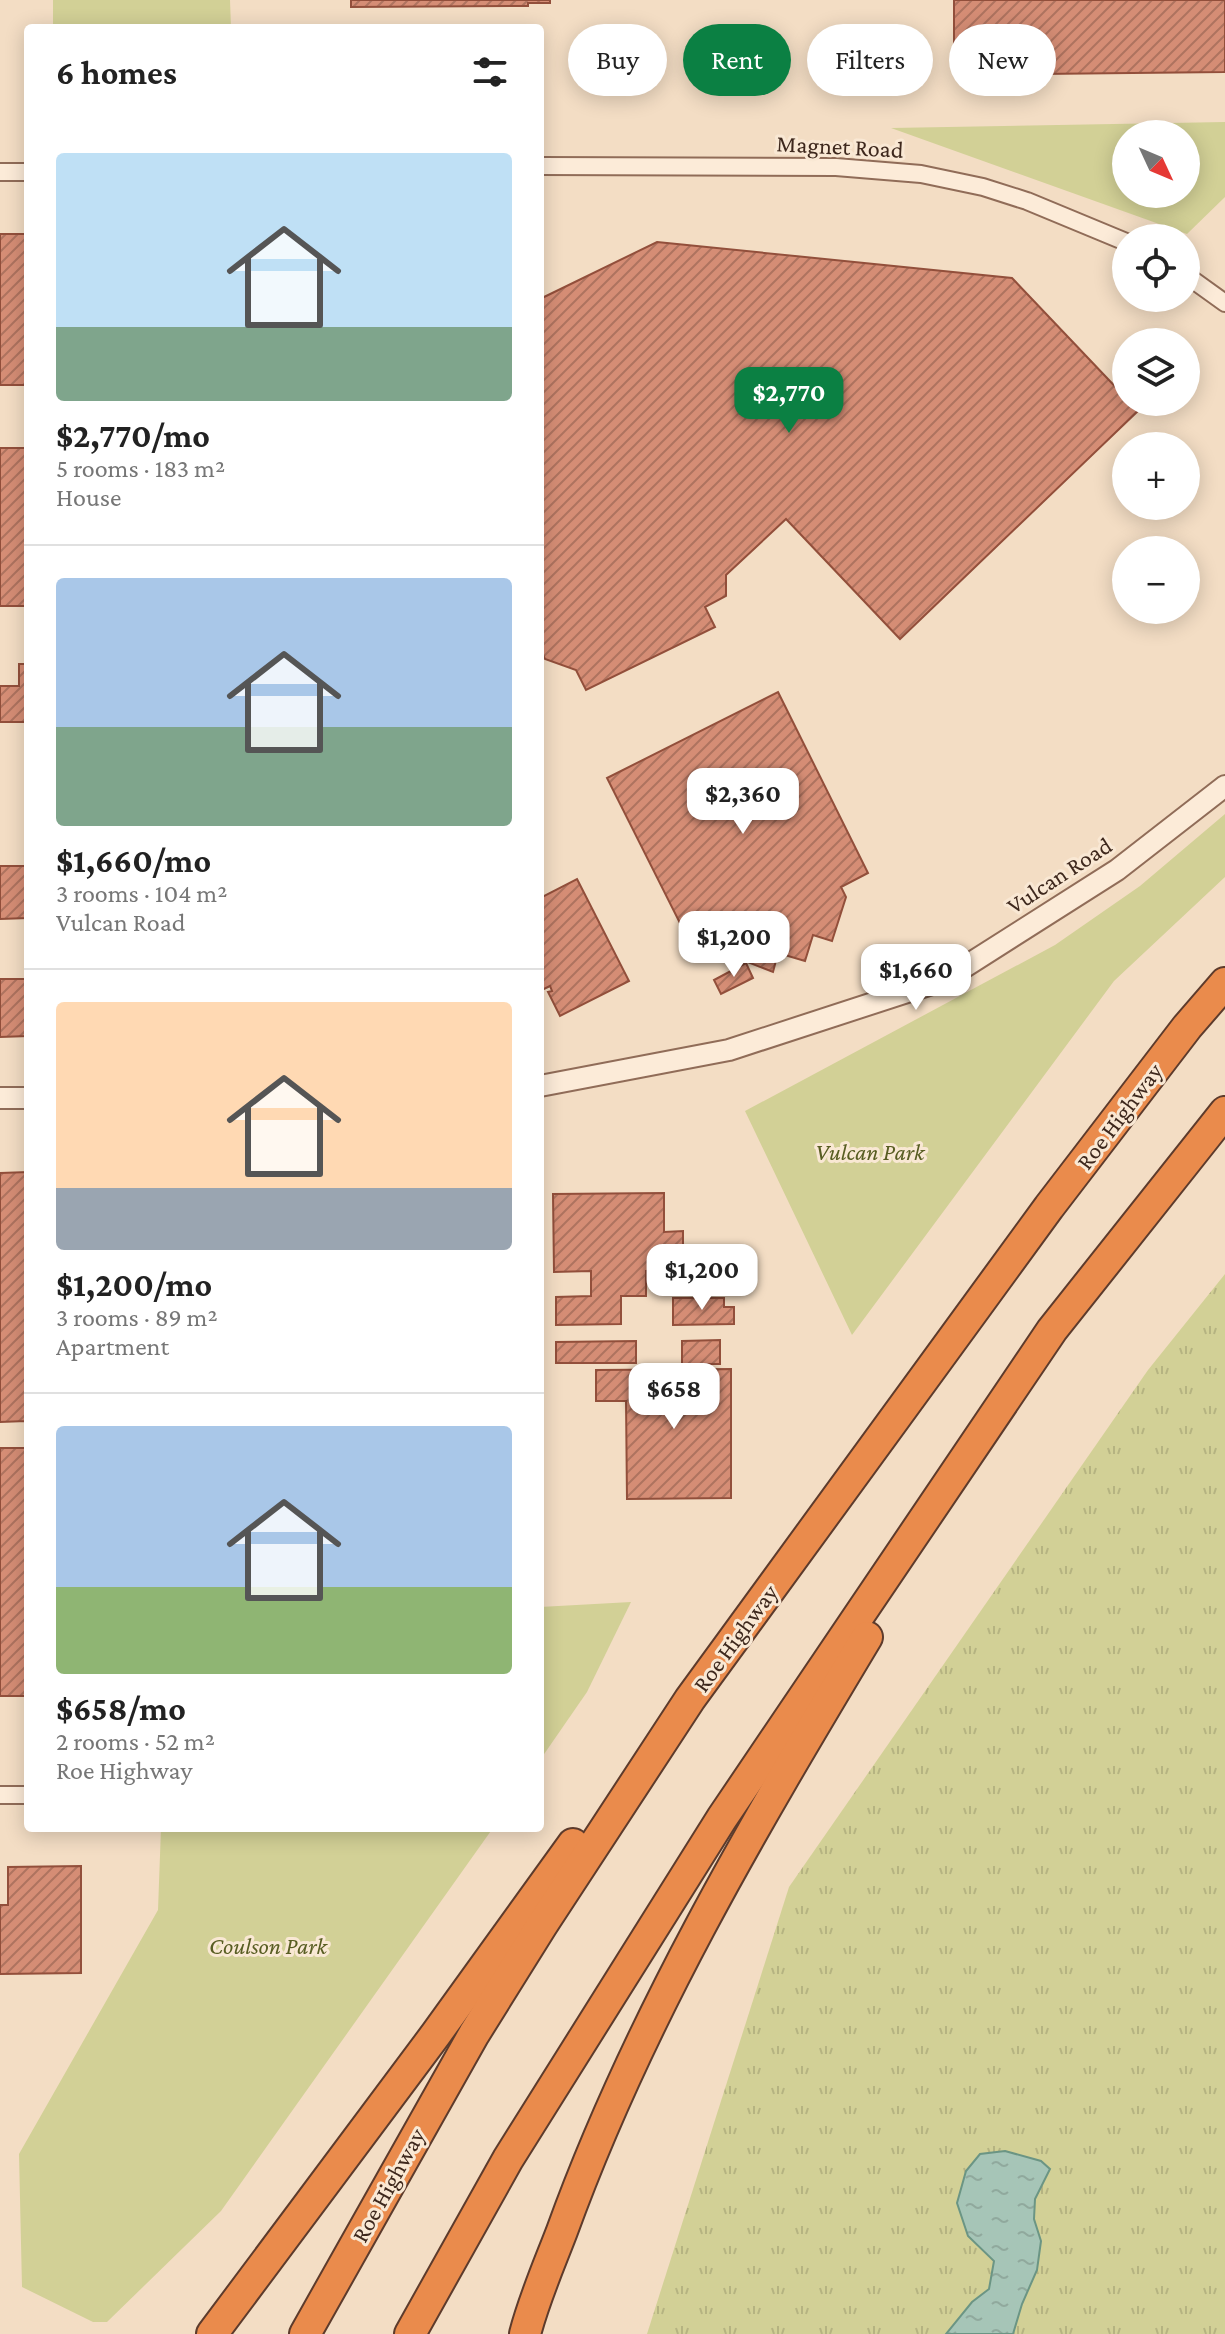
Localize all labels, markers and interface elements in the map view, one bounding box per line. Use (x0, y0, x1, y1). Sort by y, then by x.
chip: Buy (568, 24, 667, 96)
chip: Rent (683, 24, 791, 96)
chip: Filters (807, 24, 933, 96)
chip: New (949, 24, 1056, 96)
icon: filters (468, 50, 512, 94)
text: 6 homes (56, 54, 177, 91)
north arrow (1112, 120, 1200, 208)
map controls (1112, 120, 1200, 624)
street label: Magnet Road (776, 129, 905, 163)
icon: home (212, 205, 356, 349)
button: locate (1112, 224, 1200, 312)
button: layers (1112, 328, 1200, 416)
pin: $2,770 (724, 367, 854, 435)
text: $2,770 (752, 378, 826, 407)
text: $2,770/mo (56, 417, 210, 454)
button: + (1112, 432, 1200, 520)
text: 5 rooms · 183 m² (56, 454, 225, 483)
text: House (56, 483, 121, 512)
button: − (1112, 536, 1200, 624)
icon: home (212, 630, 356, 774)
pin: $2,360 (678, 768, 808, 836)
text: $2,360 (705, 779, 781, 808)
street label: Vulcan Road (1002, 831, 1117, 919)
text: $1,660/mo (56, 842, 211, 879)
text: 3 rooms · 104 m² (56, 879, 227, 908)
text: Vulcan Road (56, 908, 185, 937)
pin: $1,200 (669, 911, 799, 979)
text: $1,200 (697, 922, 771, 951)
pin: $1,660 (851, 944, 981, 1012)
text: $1,660 (879, 955, 953, 984)
icon: home (212, 1054, 356, 1198)
street label: Roe Highway (1070, 1057, 1168, 1174)
park label: Vulcan Park (816, 1138, 926, 1165)
pin: $1,200 (637, 1244, 767, 1312)
text: $1,200 (665, 1255, 739, 1284)
text: $1,200/mo (56, 1266, 212, 1303)
text: 3 rooms · 89 m² (56, 1303, 218, 1332)
text: Apartment (56, 1332, 169, 1361)
pin: $658 (627, 1363, 721, 1431)
text: $658 (647, 1374, 701, 1403)
icon: home (212, 1478, 356, 1622)
street label: Roe Highway (687, 1578, 783, 1697)
text: $658/mo (56, 1690, 186, 1727)
text: 2 rooms · 52 m² (56, 1727, 215, 1756)
text: Roe Highway (56, 1756, 192, 1785)
park label: Coulson Park (209, 1932, 329, 1959)
street label: Roe Highway (346, 2123, 431, 2247)

